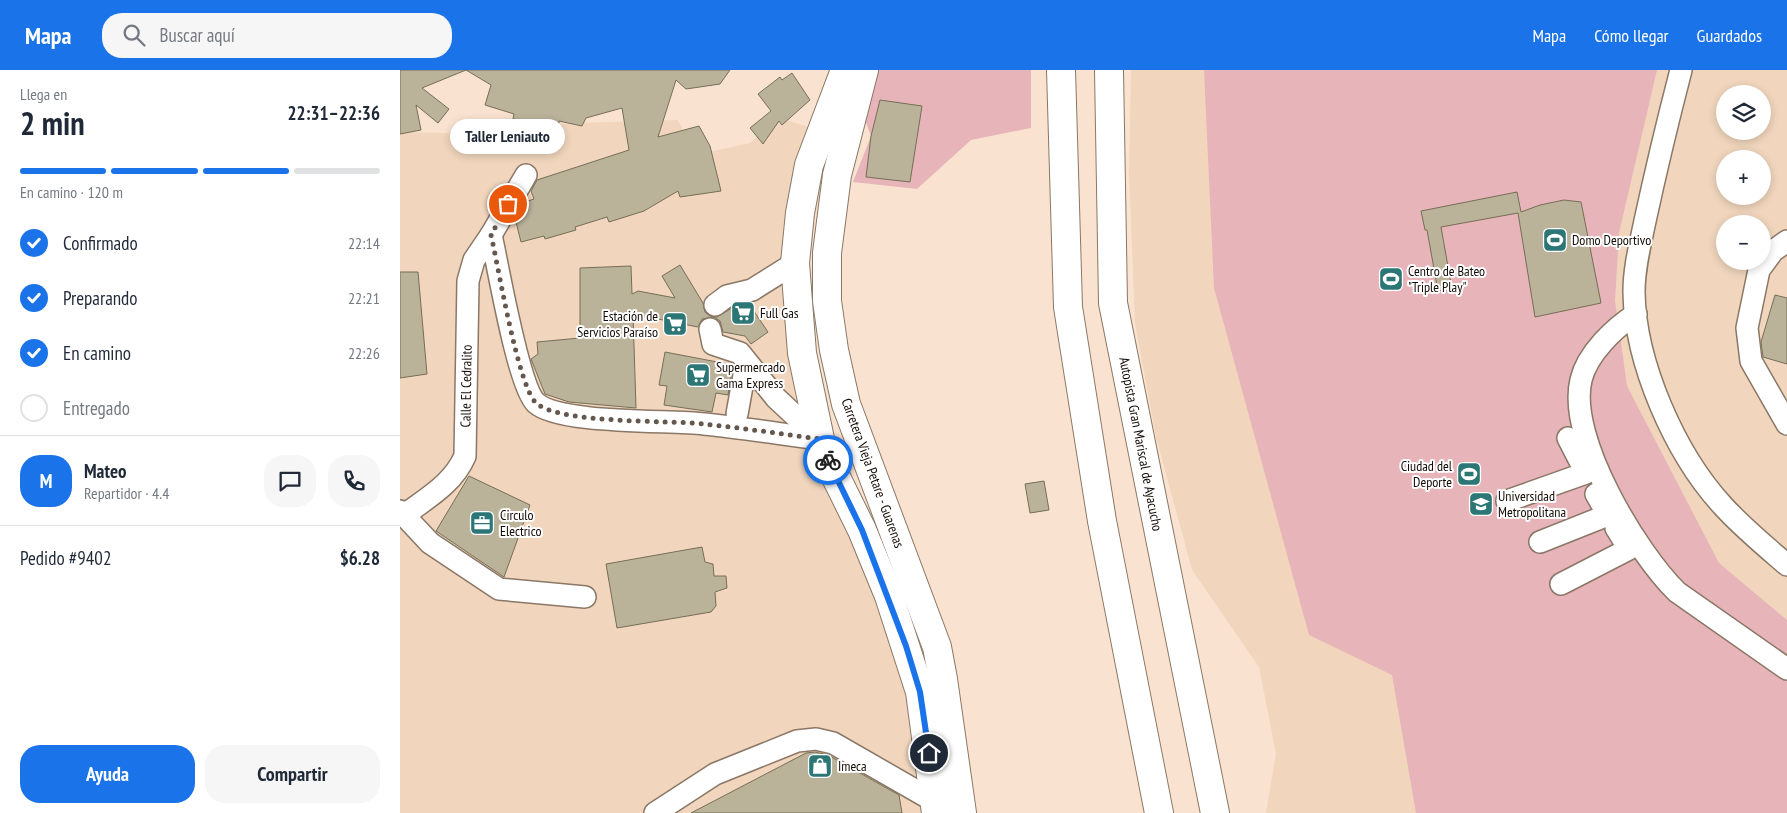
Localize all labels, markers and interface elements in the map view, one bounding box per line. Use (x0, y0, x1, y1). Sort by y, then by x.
search box (102, 13, 452, 58)
text: Mapa (25, 20, 72, 51)
icon: search (120, 21, 148, 49)
text: Buscar aquí (160, 23, 235, 47)
text: Mapa (1532, 24, 1566, 47)
text: Cómo llegar (1594, 24, 1669, 47)
text: Guardados (1697, 24, 1762, 47)
text: Llega en (20, 84, 67, 104)
map controls (1716, 85, 1771, 270)
button: layers (1716, 85, 1771, 140)
text: 22:31–22:36 (287, 101, 380, 125)
text: 2 min (20, 102, 85, 144)
callout: Taller Leniauto (451, 119, 566, 154)
text: Taller Leniauto (465, 126, 550, 146)
button: + (1716, 150, 1771, 205)
text: En camino · 120 m (20, 182, 123, 202)
pin (487, 183, 529, 225)
icon: bag (494, 190, 522, 218)
button: − (1716, 215, 1771, 270)
sports icon: Domo Deportivo (1542, 227, 1568, 253)
icon: check (20, 229, 48, 257)
text: Confirmado (63, 231, 138, 255)
place label: Domo Deportivo (1572, 231, 1651, 249)
text: 22:14 (348, 233, 380, 253)
place label: Centro de Bateo "Triple Play" (1408, 262, 1485, 296)
sports icon: Centro de Bateo "Triple Play" (1378, 266, 1404, 292)
icon: check (20, 284, 48, 312)
text: Preparando (63, 286, 138, 310)
text: 22:21 (348, 288, 380, 308)
supermarket icon: Full Gas (730, 300, 756, 326)
place label: Full Gas (760, 304, 799, 322)
place label: Estación de Servicios Paraíso (577, 307, 658, 341)
supermarket icon: Estación de Servicios Paraíso (662, 311, 688, 337)
icon: check (20, 339, 48, 367)
text: En camino (63, 341, 131, 365)
text: 22:26 (348, 343, 380, 363)
street label: Calle El Cedralito (456, 344, 476, 428)
street label: Autopista Gran Mariscal de Ayacucho (1115, 355, 1167, 533)
place label: Supermercado Gama Express (716, 358, 785, 392)
supermarket icon: Supermercado Gama Express (685, 362, 711, 388)
text: Entregado (63, 396, 130, 420)
street label: Carretera Vieja Petare - Guarenas (838, 396, 909, 551)
courier (803, 435, 853, 485)
icon: bike (814, 446, 842, 474)
button: chat (264, 455, 316, 507)
button: phone (328, 455, 380, 507)
place label: Ciudad del Deporte (1401, 457, 1453, 491)
text: Mateo (84, 459, 127, 483)
sports icon: Ciudad del Deporte (1456, 461, 1482, 487)
text: M (40, 469, 52, 493)
text: Repartidor · 4.4 (84, 483, 169, 503)
place label: Universidad Metropolitana (1498, 487, 1566, 521)
school or university icon: Universidad Metropolitana (1468, 491, 1494, 517)
place label: Circulo Electrico (500, 506, 541, 540)
office icon: Circulo Electrico (469, 510, 495, 536)
text: Pedido #9402 (20, 546, 111, 570)
text: $6.28 (340, 546, 380, 570)
pin (908, 732, 950, 774)
icon: home (915, 739, 943, 767)
button: Ayuda (20, 745, 195, 803)
button: Compartir (205, 745, 380, 803)
shop icon: Imeca (807, 753, 833, 779)
place label: Imeca (838, 757, 867, 775)

